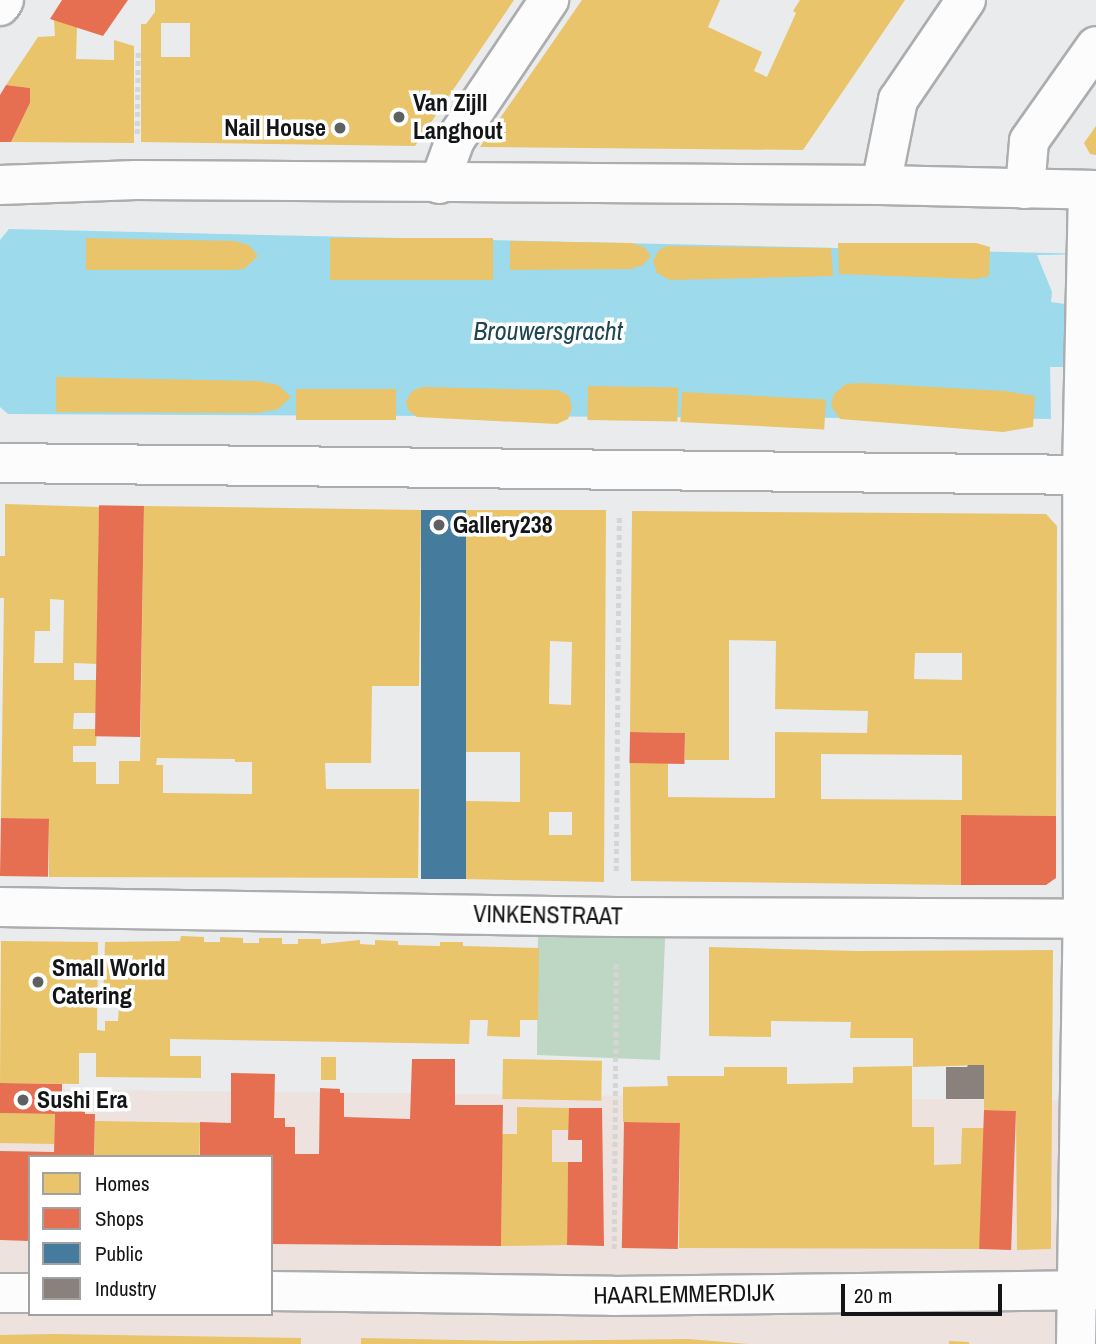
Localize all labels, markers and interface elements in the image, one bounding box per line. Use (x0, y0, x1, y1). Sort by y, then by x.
place label: Van Zijll Langhout (413, 89, 503, 145)
marker: Van Zijll Langhout (391, 109, 407, 125)
place label: Nail House (224, 114, 326, 142)
marker: Nail House (332, 120, 348, 136)
water label: Brouwersgracht (473, 315, 623, 347)
place label: Gallery238 (453, 511, 553, 539)
marker: Gallery238 (431, 517, 447, 533)
street label: VINKENSTRAAT (473, 899, 623, 931)
place label: Small World Catering (52, 954, 165, 1010)
marker: Small World Catering (30, 974, 46, 990)
place label: Sushi Era (37, 1086, 128, 1114)
marker: Sushi Era (15, 1092, 31, 1108)
legend (28, 1155, 273, 1316)
text: Homes (95, 1169, 150, 1198)
text: Shops (95, 1204, 144, 1233)
text: Public (95, 1239, 143, 1268)
scale bar (844, 1270, 1005, 1314)
text: Industry (95, 1274, 156, 1303)
street label: HAARLEMMERDIJK (593, 1278, 775, 1310)
text: 20 m (854, 1281, 892, 1310)

